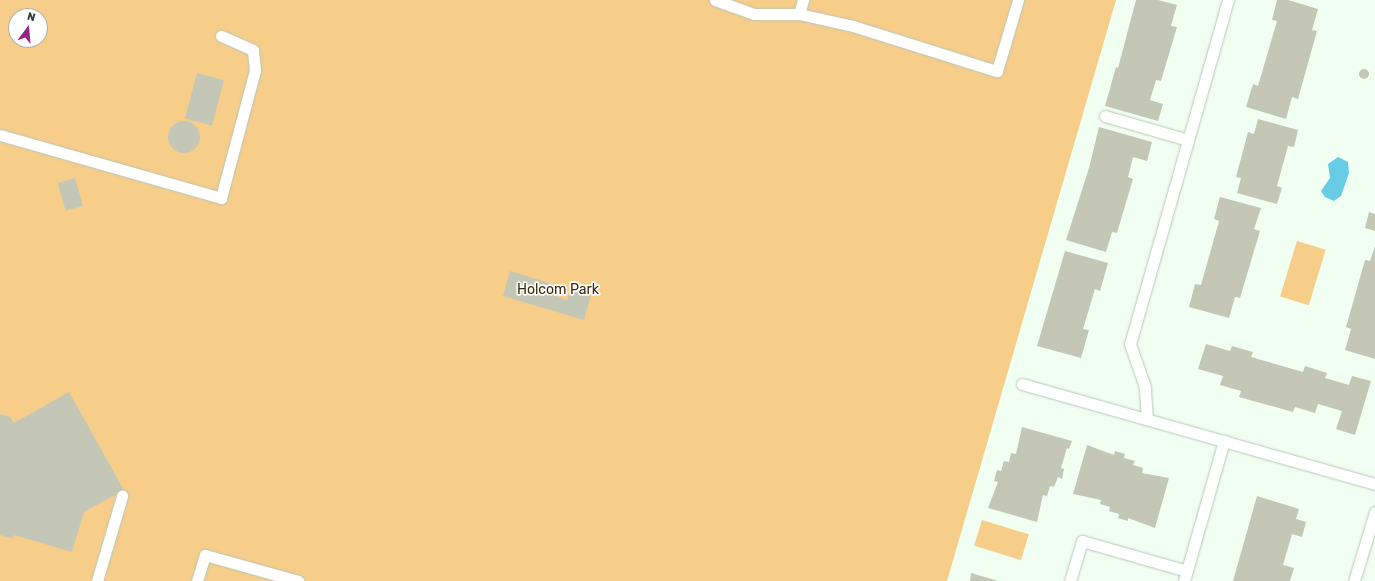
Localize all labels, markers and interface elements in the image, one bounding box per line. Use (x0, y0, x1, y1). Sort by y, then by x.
north arrow (8, 8, 48, 48)
text: N (26, 10, 37, 24)
park label: Holcom Park (517, 282, 599, 298)

